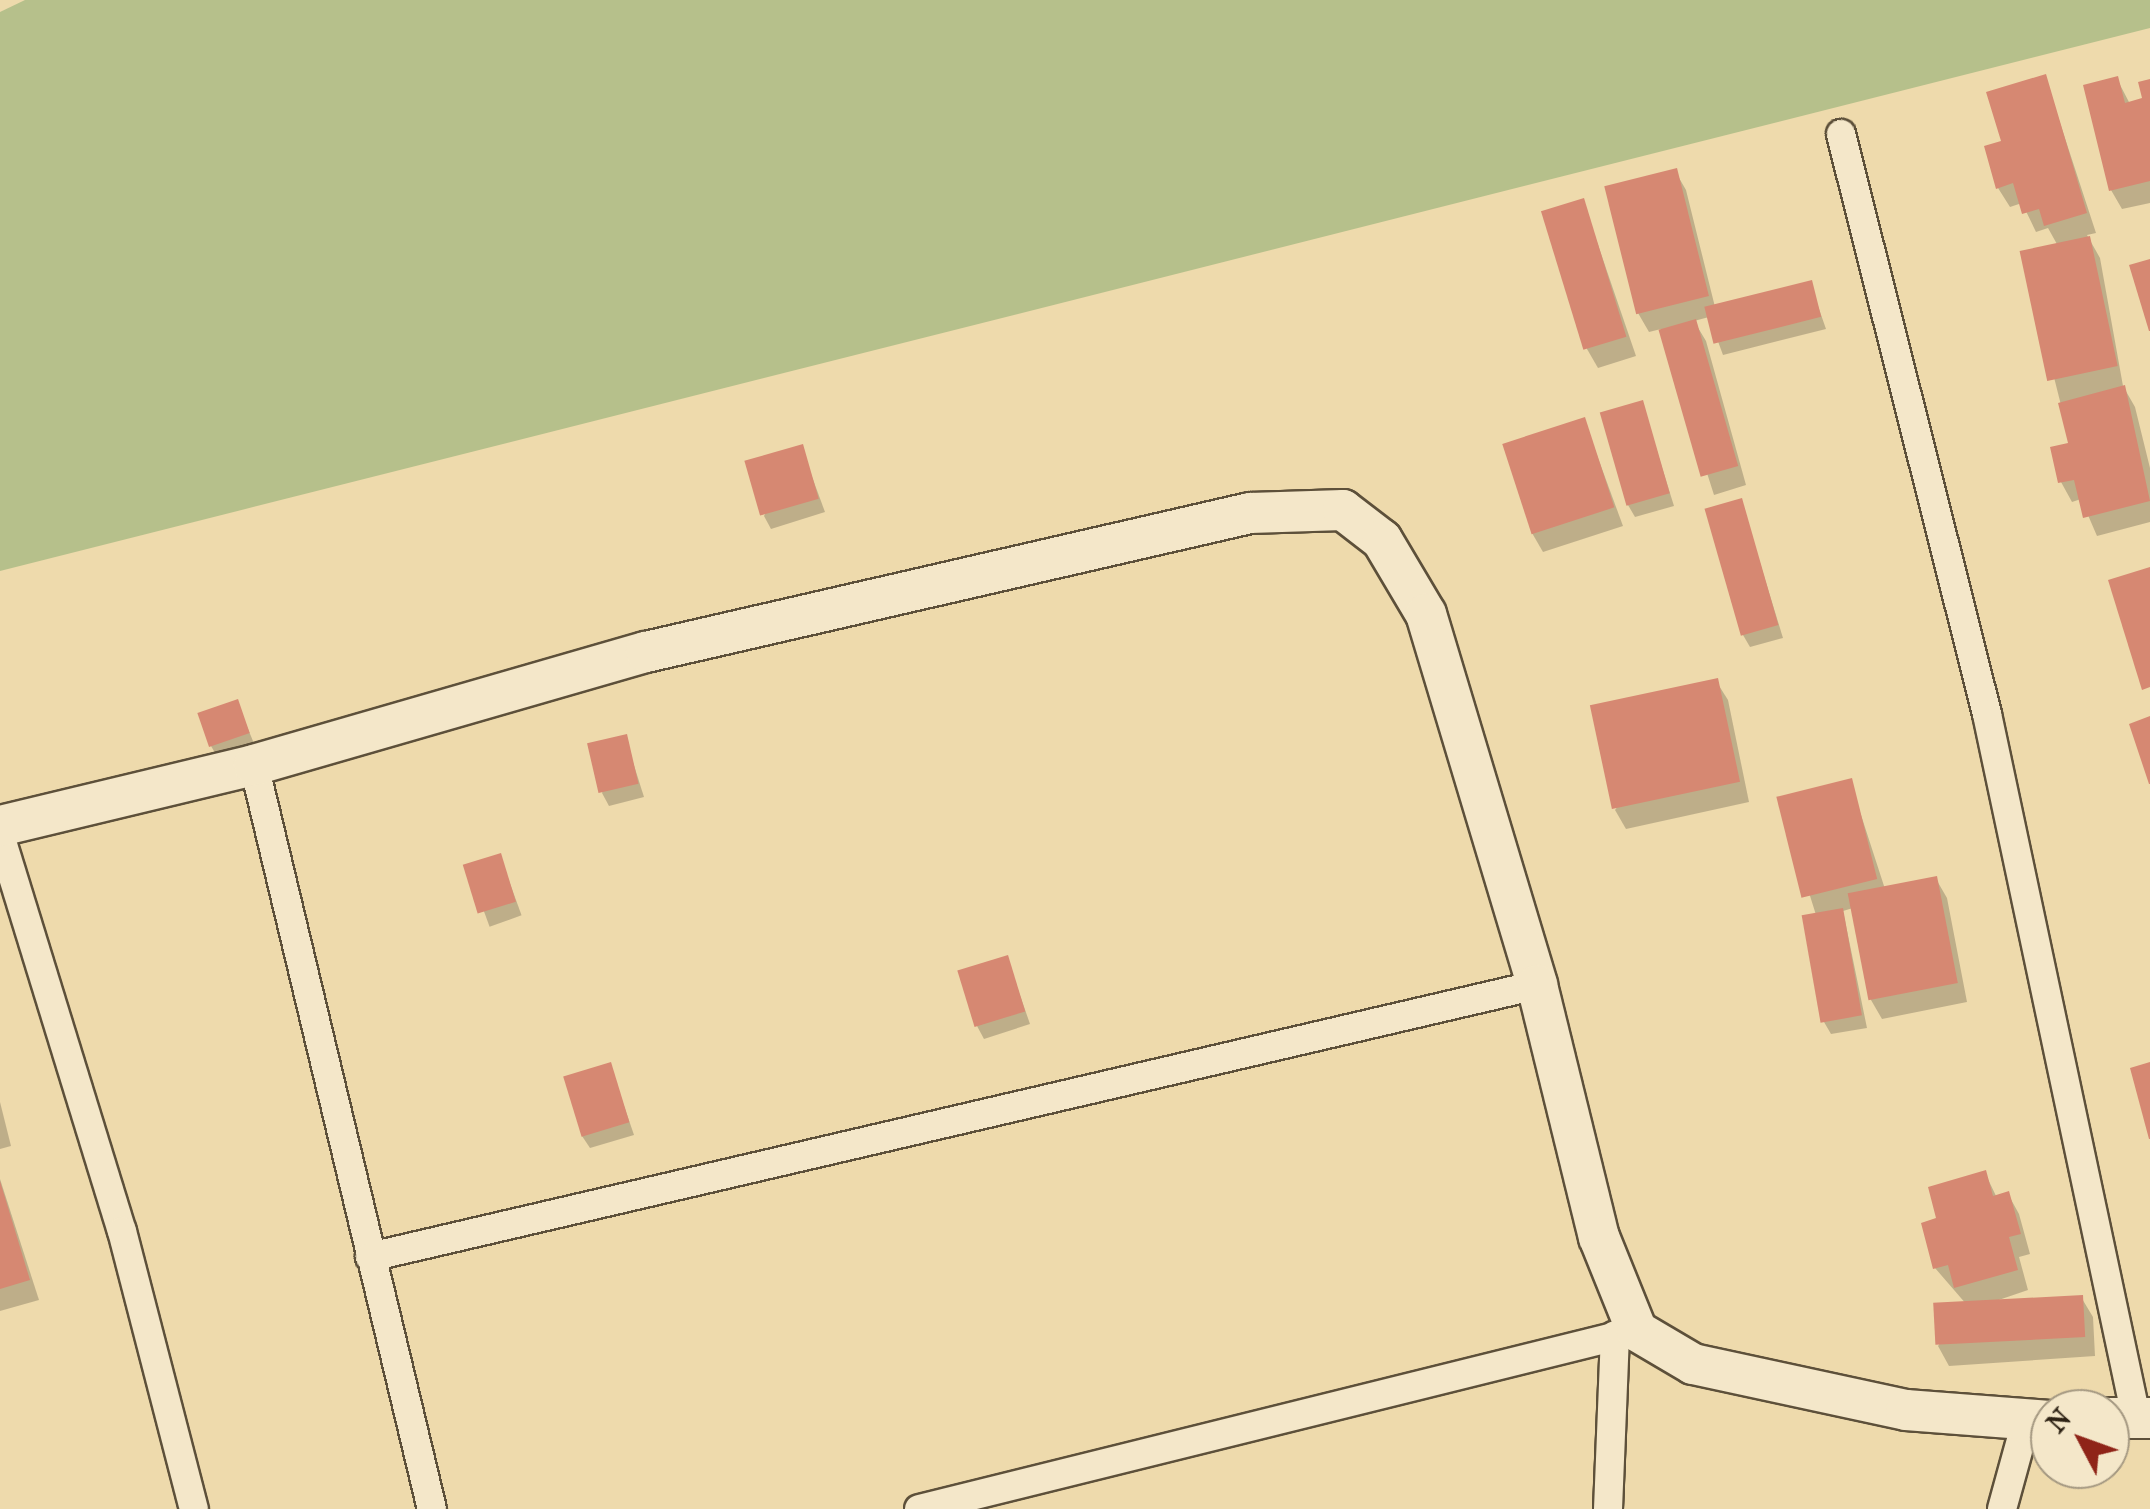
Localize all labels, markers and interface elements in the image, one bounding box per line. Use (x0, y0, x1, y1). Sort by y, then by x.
north arrow (2030, 1389, 2130, 1489)
text: N (2039, 1401, 2078, 1439)

